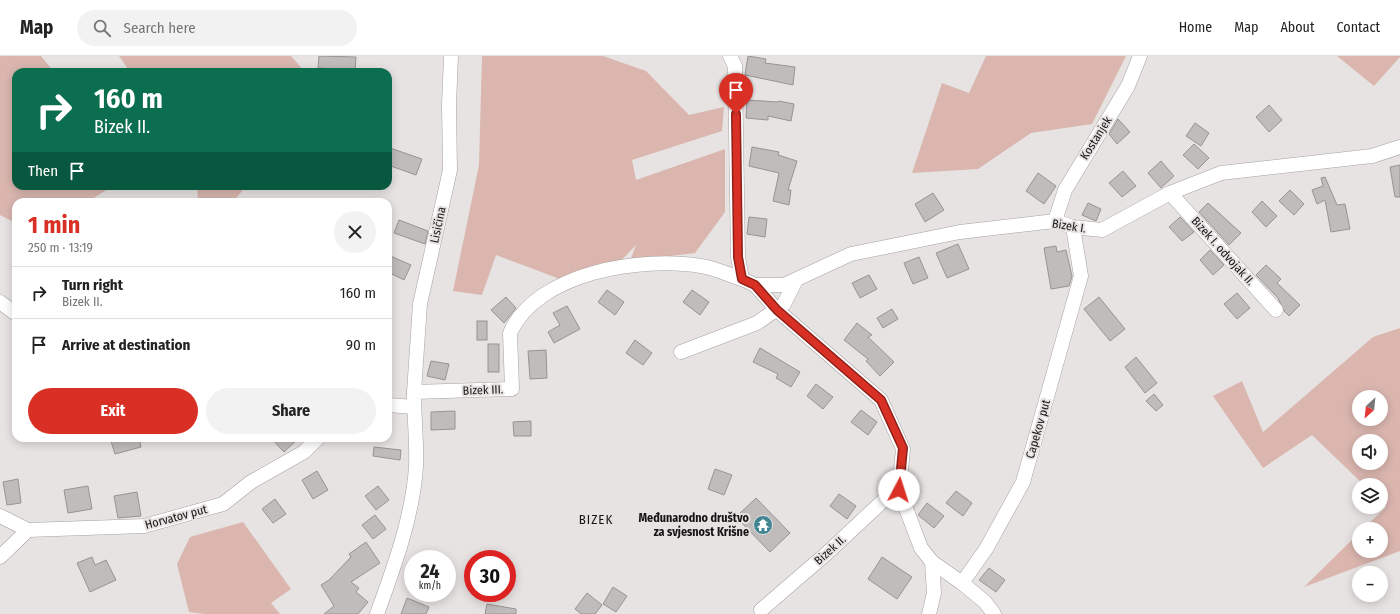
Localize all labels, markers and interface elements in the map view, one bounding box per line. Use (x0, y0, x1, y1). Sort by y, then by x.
search box (77, 10, 357, 46)
text: Map (20, 16, 53, 39)
icon: search (91, 17, 113, 39)
text: Search here (123, 19, 196, 37)
text: Home (1179, 19, 1212, 36)
text: Map (1234, 19, 1258, 36)
text: About (1280, 19, 1315, 36)
text: Contact (1337, 19, 1380, 36)
pin (719, 73, 753, 114)
icon: arrive (725, 79, 747, 101)
text: 160 m (94, 82, 163, 115)
icon: right (28, 84, 80, 136)
street label: Kostanjek (1077, 114, 1115, 162)
text: Bizek II. (94, 116, 150, 138)
icon: arrive (66, 160, 88, 182)
text: Then (28, 162, 58, 180)
street label: Lisičina (427, 205, 449, 244)
text: 1 min (28, 211, 80, 239)
button: close (334, 211, 376, 253)
street label: Bizek I. odvojak II. (1188, 214, 1258, 289)
street label: Bizek I. (1051, 216, 1087, 236)
text: 250 m · 13:19 (28, 240, 93, 255)
text: Turn right (62, 276, 123, 294)
icon: right (28, 282, 50, 304)
text: 160 m (340, 284, 376, 302)
text: Bizek II. (62, 294, 103, 309)
icon: arrive (28, 334, 50, 356)
text: Arrive at destination (62, 336, 190, 354)
text: 90 m (346, 336, 376, 354)
street label: Bizek III. (462, 382, 504, 398)
button: Exit (28, 388, 198, 434)
button: Share (206, 388, 376, 434)
north arrow (1352, 390, 1388, 426)
map controls (1352, 390, 1388, 602)
street label: Capekov put (1023, 398, 1053, 460)
button: sound (1352, 434, 1388, 470)
position arrow (878, 469, 920, 511)
button: layers (1352, 478, 1388, 514)
street label: Horvatov put (143, 502, 209, 532)
place label: Međunarodno društvo za svjesnost Krišne (638, 511, 750, 539)
district label: BIZEK (579, 512, 613, 527)
temple icon: Međunarodno društvo za svjesnost Krišne (752, 514, 774, 536)
button: + (1352, 522, 1388, 558)
street label: Bizek II. (811, 532, 849, 568)
speed limit sign: 30 (464, 550, 516, 602)
text: 24 (420, 559, 440, 583)
button: − (1352, 566, 1388, 602)
text: km/h (419, 580, 441, 592)

